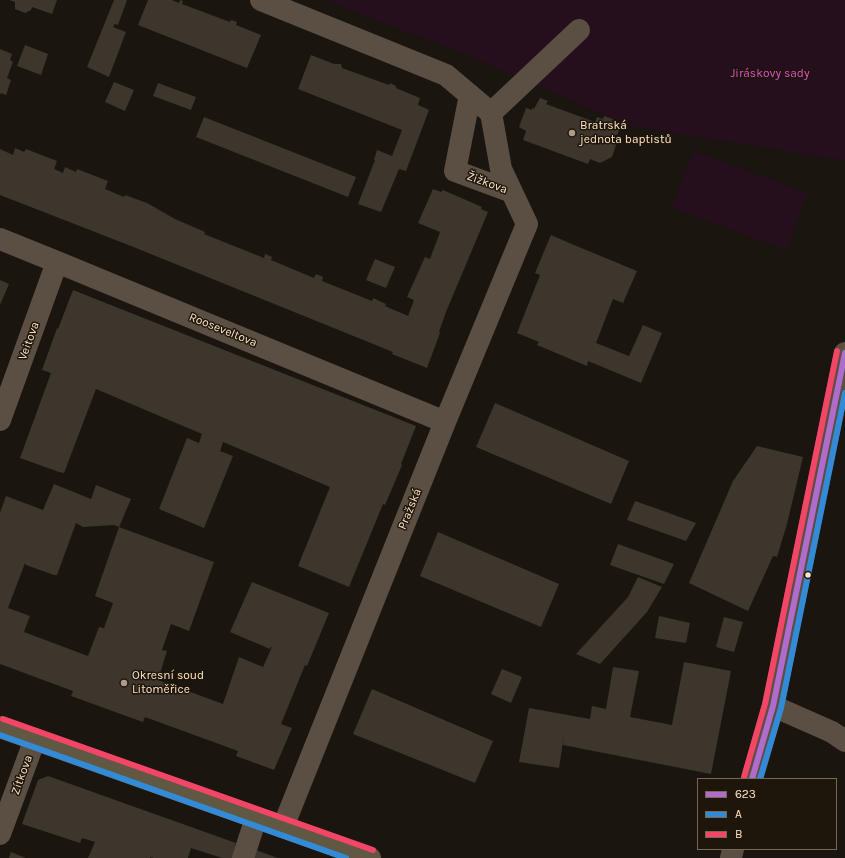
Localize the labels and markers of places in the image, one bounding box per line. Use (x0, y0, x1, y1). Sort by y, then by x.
place label: Bratrská jednota baptistů (580, 119, 672, 147)
marker: Bratrská jednota baptistů (567, 128, 577, 138)
unlabelled marker (803, 570, 813, 580)
place label: Okresní soud Litoměřice (132, 669, 204, 697)
marker: Okresní soud Litoměřice (119, 678, 129, 688)

